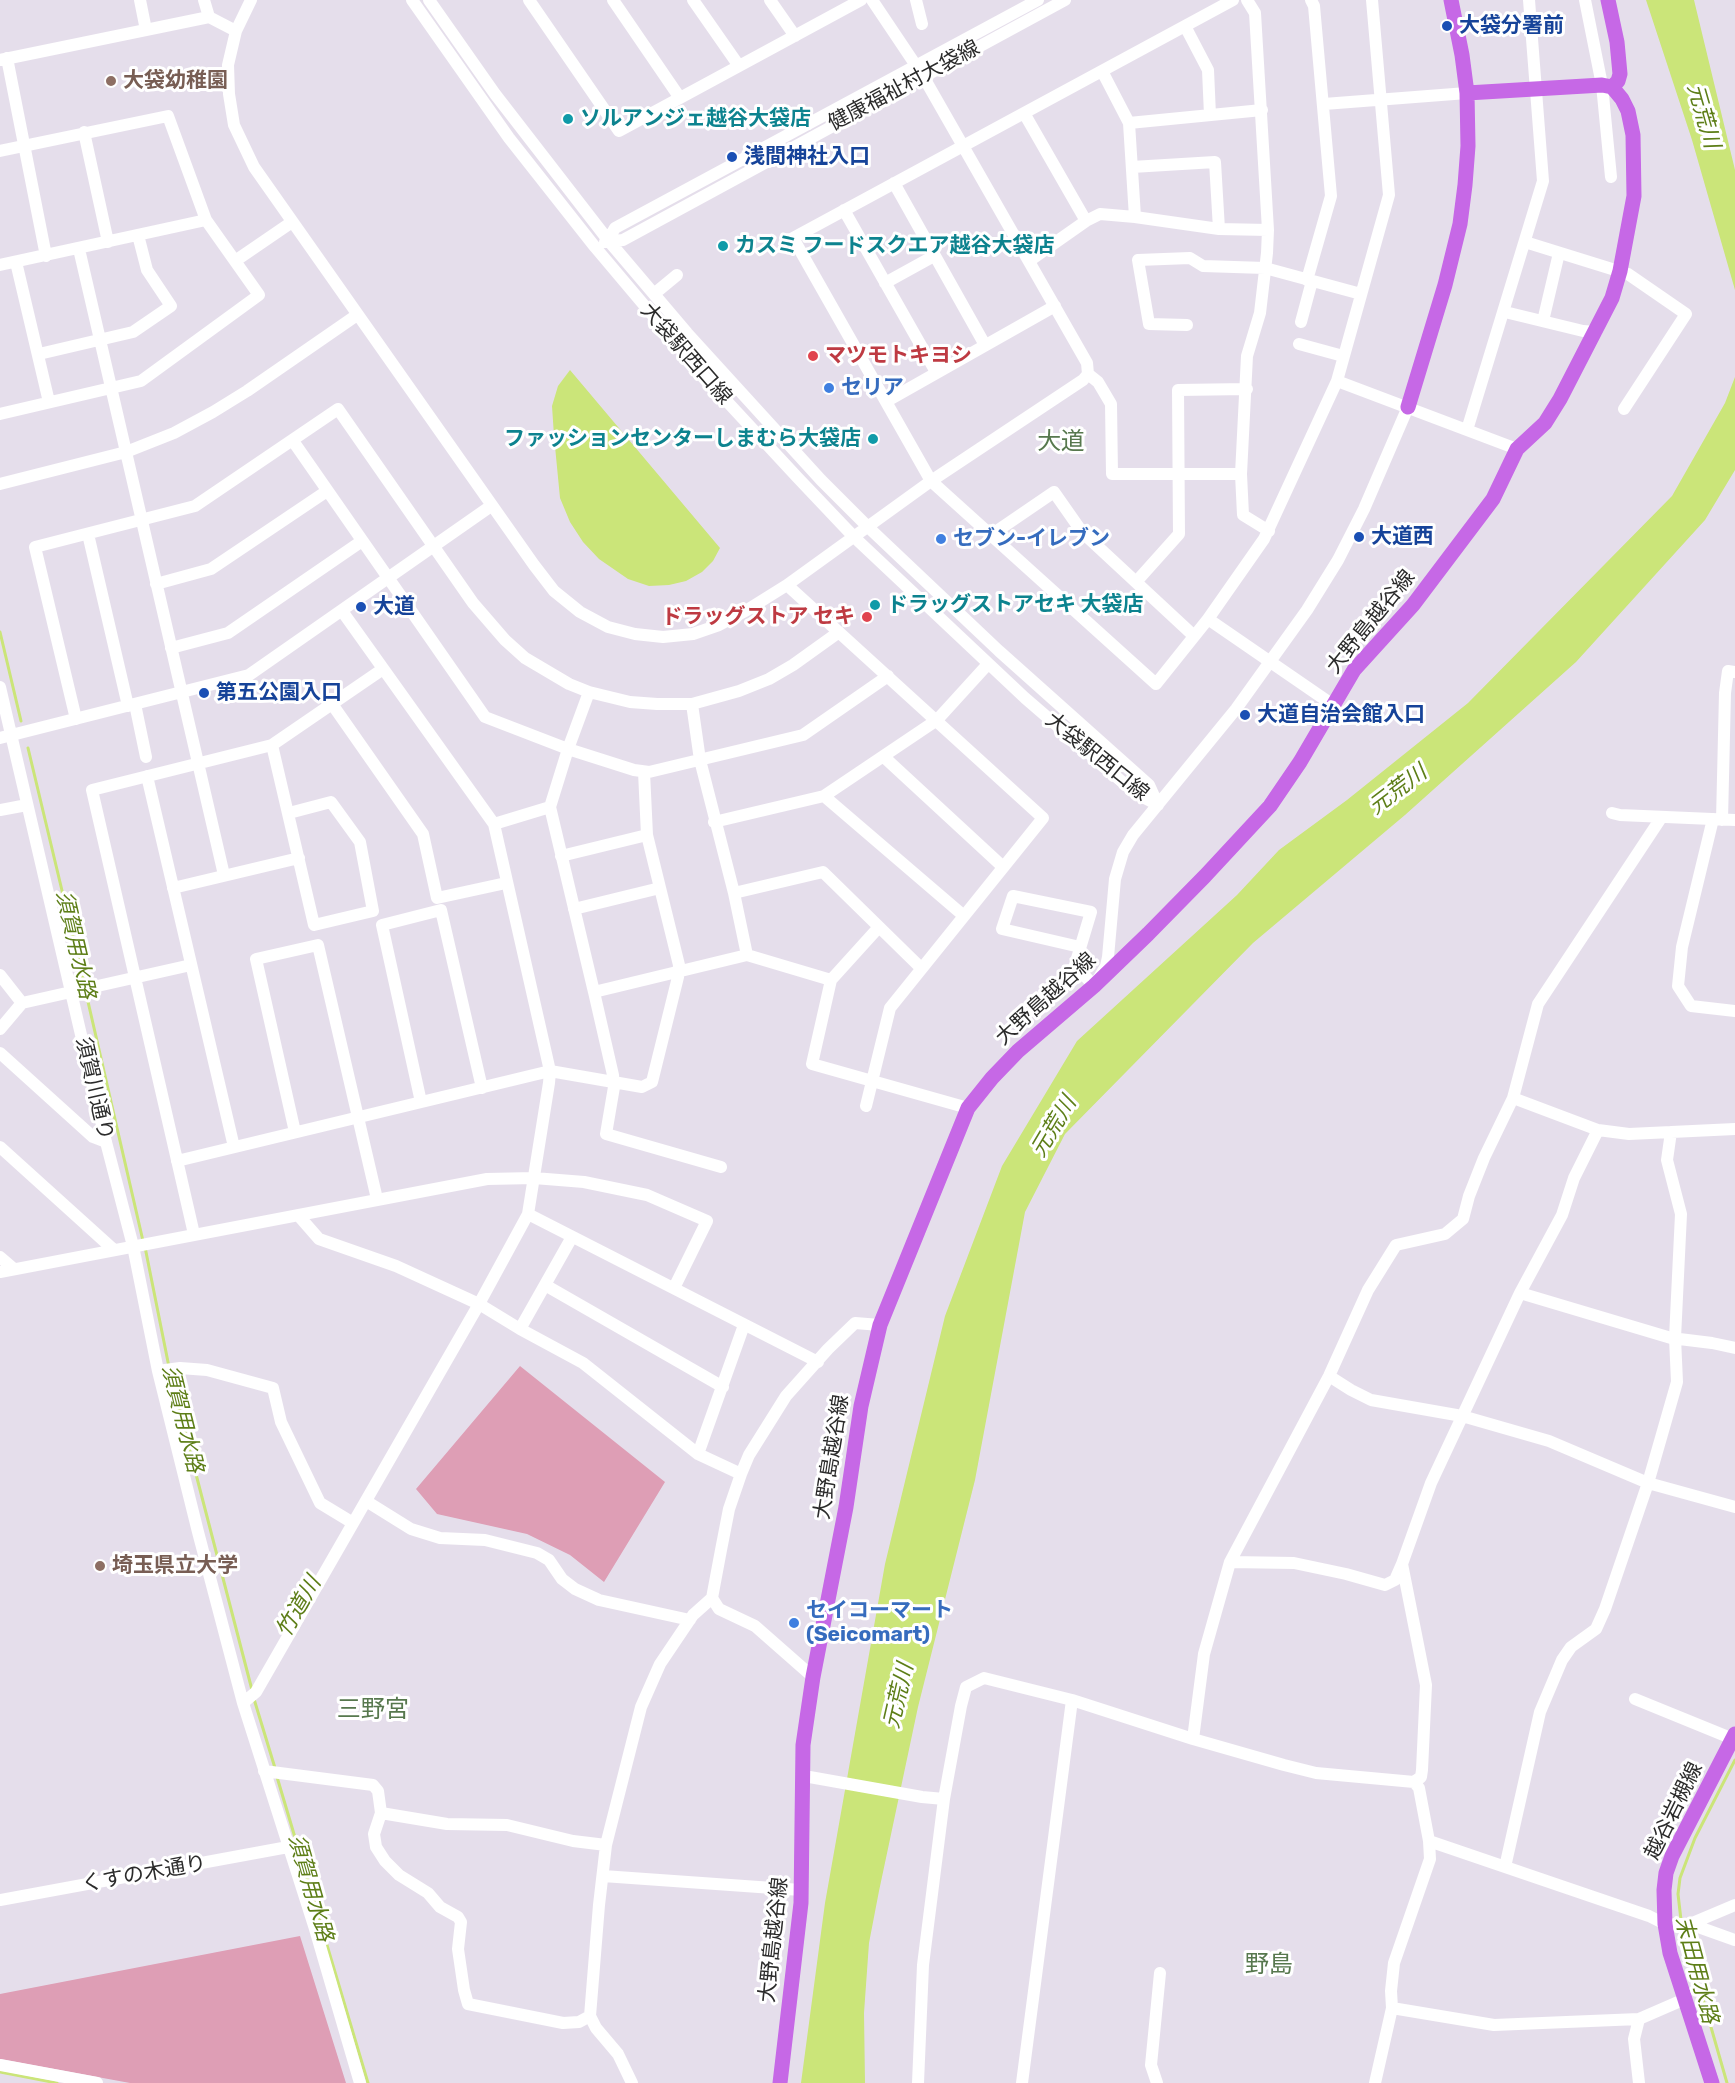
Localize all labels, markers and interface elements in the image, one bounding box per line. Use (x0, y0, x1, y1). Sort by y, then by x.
place label: 大袋分署前 (1459, 13, 1564, 39)
marker: 大袋分署前 (1440, 19, 1454, 33)
street label: 健康福祉村大袋線 (824, 35, 984, 137)
place label: 大袋幼稚園 (123, 68, 228, 94)
marker: 大袋幼稚園 (104, 74, 118, 88)
water label: 元荒川 (1681, 81, 1725, 151)
place label: ソルアンジェ越谷大袋店 (580, 106, 811, 132)
marker: ソルアンジェ越谷大袋店 (561, 112, 575, 126)
place label: 浅間神社入口 (744, 144, 870, 170)
marker: 浅間神社入口 (725, 150, 739, 164)
place label: カスミ フードスクエア越谷大袋店 (735, 233, 1054, 259)
marker: カスミ フードスクエア越谷大袋店 (716, 239, 730, 253)
street label: 大袋駅西口線 (635, 298, 737, 410)
place label: マツモトキヨシ (825, 343, 972, 369)
marker: マツモトキヨシ (806, 349, 820, 363)
place label: セリア (841, 375, 904, 401)
marker: セリア (822, 381, 836, 395)
place label: ファッションセンターしまむら大袋店 (504, 426, 861, 452)
district label: 大道 (1037, 428, 1085, 456)
marker: ファッションセンターしまむら大袋店 (866, 432, 880, 446)
place label: 大道西 (1371, 524, 1434, 550)
place label: セブン-イレブン (953, 526, 1110, 552)
marker: 大道西 (1352, 530, 1366, 544)
marker: セブン-イレブン (934, 532, 948, 546)
street label: 大野島越谷線 (1322, 565, 1420, 679)
place label: ドラッグストアセキ 大袋店 (887, 592, 1143, 618)
place label: 大道 (373, 594, 415, 620)
marker: ドラッグストアセキ 大袋店 (868, 598, 882, 612)
marker: 大道 (354, 600, 368, 614)
place label: ドラッグストア セキ (662, 604, 855, 630)
marker: ドラッグストア セキ (860, 610, 874, 624)
place label: 第五公園入口 (216, 680, 342, 706)
marker: 第五公園入口 (197, 686, 211, 700)
place label: 大道自治会館入口 (1257, 702, 1425, 728)
street label: 大袋駅西口線 (1040, 708, 1154, 806)
marker: 大道自治会館入口 (1238, 708, 1252, 722)
water label: 元荒川 (1364, 760, 1432, 820)
water label: 須賀用水路 (50, 888, 100, 1002)
street label: 大野島越谷線 (991, 947, 1101, 1051)
street label: 須賀川通り (70, 1035, 118, 1143)
water label: 元荒川 (1026, 1092, 1082, 1162)
water label: 須賀用水路 (156, 1362, 208, 1476)
street label: 大野島越谷線 (810, 1393, 854, 1521)
place label: 埼玉県立大学 (112, 1553, 238, 1579)
marker: 埼玉県立大学 (93, 1559, 107, 1573)
water label: 竹道川 (271, 1572, 327, 1642)
place label: セイコーマート (Seicomart) (806, 1598, 953, 1648)
marker: セイコーマート (Seicomart) (787, 1616, 801, 1630)
water label: 元荒川 (879, 1661, 919, 1731)
district label: 三野宮 (337, 1696, 409, 1724)
street label: 越谷岩槻線 (1640, 1758, 1708, 1864)
water label: 須賀用水路 (282, 1831, 338, 1945)
street label: くすの木通り (80, 1851, 208, 1897)
street label: 大野島越谷線 (755, 1876, 793, 2004)
water label: 末田用水路 (1669, 1913, 1723, 2027)
district label: 野島 (1245, 1951, 1293, 1979)

